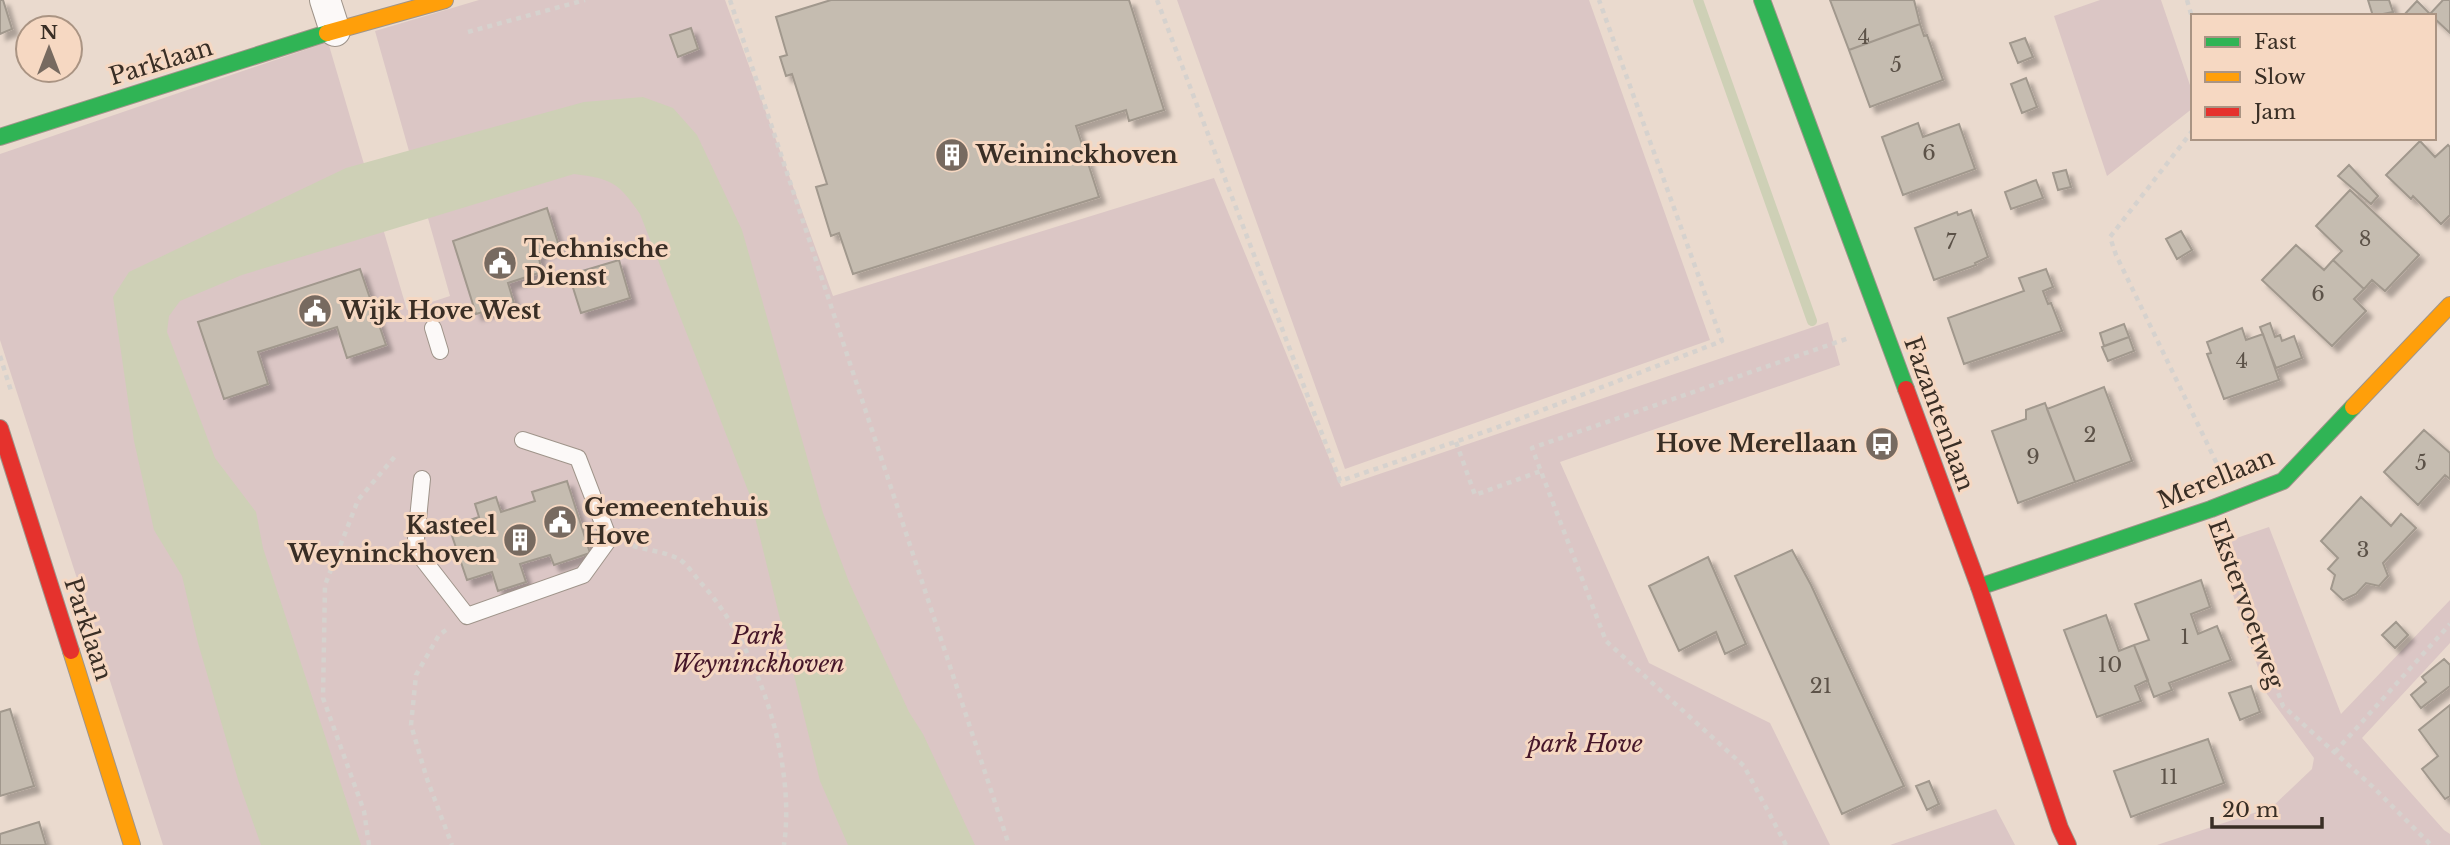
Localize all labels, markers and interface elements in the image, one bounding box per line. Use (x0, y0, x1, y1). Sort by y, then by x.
north arrow (14, 14, 84, 84)
legend (2191, 14, 2436, 140)
text: N (40, 21, 58, 44)
house number: 4 (1858, 24, 1870, 50)
text: Fast (2254, 29, 2296, 55)
street label: Parklaan (106, 32, 216, 91)
house number: 5 (1890, 52, 1902, 78)
text: Slow (2254, 64, 2306, 90)
text: Jam (2251, 99, 2296, 125)
building icon: Weininckhoven (933, 136, 971, 174)
place label: Weininckhoven (975, 140, 1178, 169)
house number: 6 (1922, 140, 1936, 166)
house number: 8 (2359, 226, 2371, 252)
house number: 7 (1946, 229, 1957, 255)
place label: Technische Dienst (524, 234, 669, 291)
public building icon: Technische Dienst (481, 244, 519, 282)
house number: 6 (2311, 281, 2325, 307)
public building icon: Wijk Hove West (296, 292, 334, 330)
place label: Wijk Hove West (339, 296, 542, 325)
street label: Fazantenlaan (1898, 333, 1981, 495)
house number: 4 (2236, 348, 2248, 374)
house number: 2 (2084, 422, 2096, 448)
bus stop icon: Hove Merellaan (1863, 425, 1901, 463)
place label: Hove Merellaan (1656, 429, 1858, 458)
street label: Merellaan (2153, 442, 2278, 515)
house number: 9 (2026, 444, 2040, 470)
house number: 5 (2415, 450, 2427, 476)
place label: Gemeentehuis Hove (584, 493, 768, 550)
public building icon: Gemeentehuis Hove (541, 503, 579, 541)
place label: Kasteel Weyninckhoven (287, 511, 497, 568)
street label: Ekstervoetweg (2202, 515, 2291, 693)
building icon: Kasteel Weyninckhoven (501, 521, 539, 559)
house number: 3 (2357, 537, 2369, 563)
street label: Parklaan (58, 574, 119, 684)
park label: Park Weyninckhoven (672, 621, 844, 678)
house number: 1 (2180, 624, 2190, 650)
house number: 10 (2098, 652, 2122, 678)
house number: 21 (1810, 673, 1832, 699)
park label: park Hove (1524, 729, 1643, 758)
house number: 11 (2160, 764, 2178, 790)
scale bar (2212, 786, 2322, 830)
text: 20 m (2222, 797, 2279, 823)

